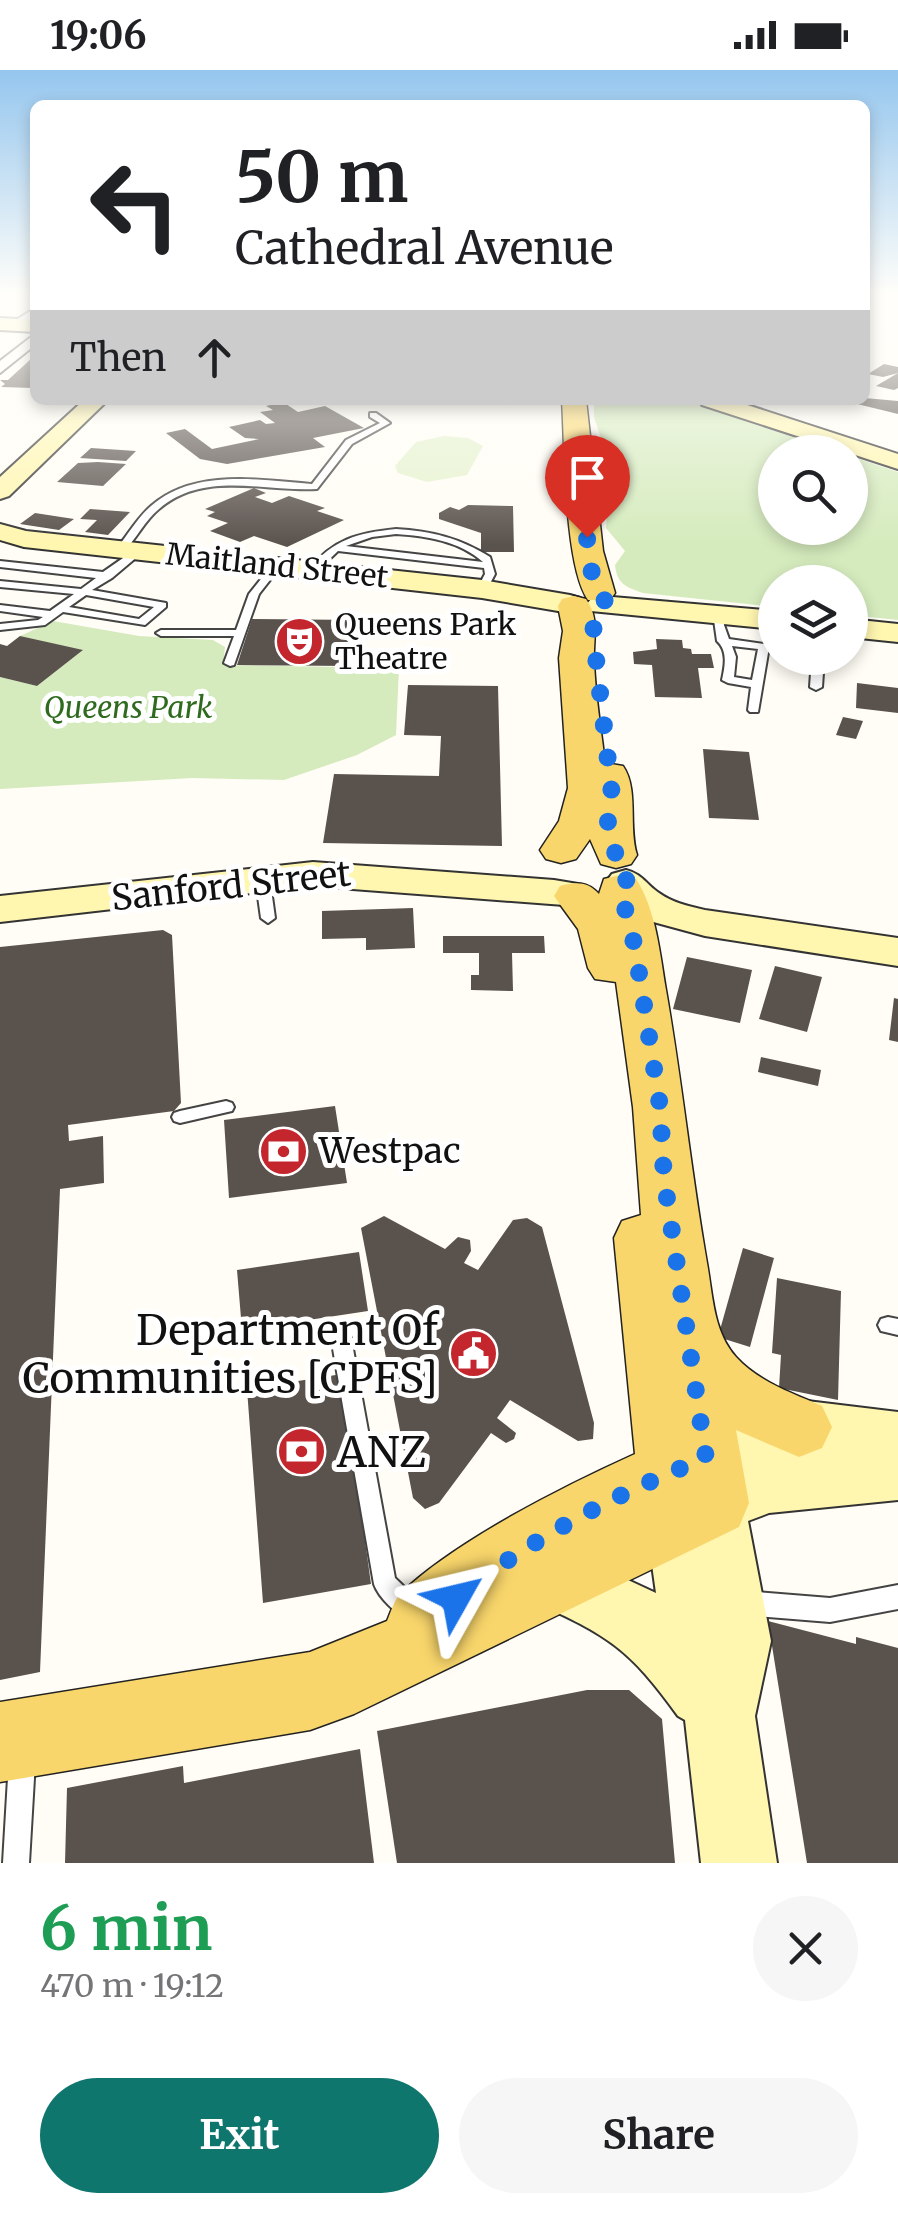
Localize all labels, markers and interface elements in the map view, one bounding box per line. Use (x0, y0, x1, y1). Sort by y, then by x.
text: 19:06 (50, 12, 147, 59)
text: 50 m (235, 133, 408, 221)
icon: left (70, 140, 200, 270)
text: Cathedral Avenue (235, 220, 613, 276)
icon: ahead (187, 330, 242, 385)
text: Then (70, 334, 167, 381)
pin (545, 435, 630, 538)
map controls (758, 435, 868, 675)
button: search (758, 435, 868, 545)
icon: arrive (560, 450, 615, 505)
street label: Maitland Street (164, 534, 390, 596)
button: layers (758, 565, 868, 675)
place label: Queens Park Theatre (335, 605, 516, 677)
theatre icon: Queens Park Theatre (274, 616, 326, 668)
park label: Queens Park (44, 688, 213, 726)
street label: Sanford Street (109, 852, 353, 920)
bank icon: Westpac (258, 1125, 310, 1177)
place label: Westpac (318, 1129, 461, 1173)
place label: Department Of Communities [CPFS] (23, 1304, 440, 1404)
public building icon: Department Of Communities [CPFS] (447, 1328, 499, 1380)
bank icon: ANZ (276, 1426, 328, 1478)
place label: ANZ (336, 1426, 426, 1478)
position arrow (404, 1546, 508, 1650)
text: 6 min (40, 1891, 213, 1966)
button: close (753, 1896, 858, 2001)
text: 470 m · 19:12 (40, 1966, 224, 2006)
button: Exit (40, 2078, 439, 2193)
button: Share (459, 2078, 858, 2193)

